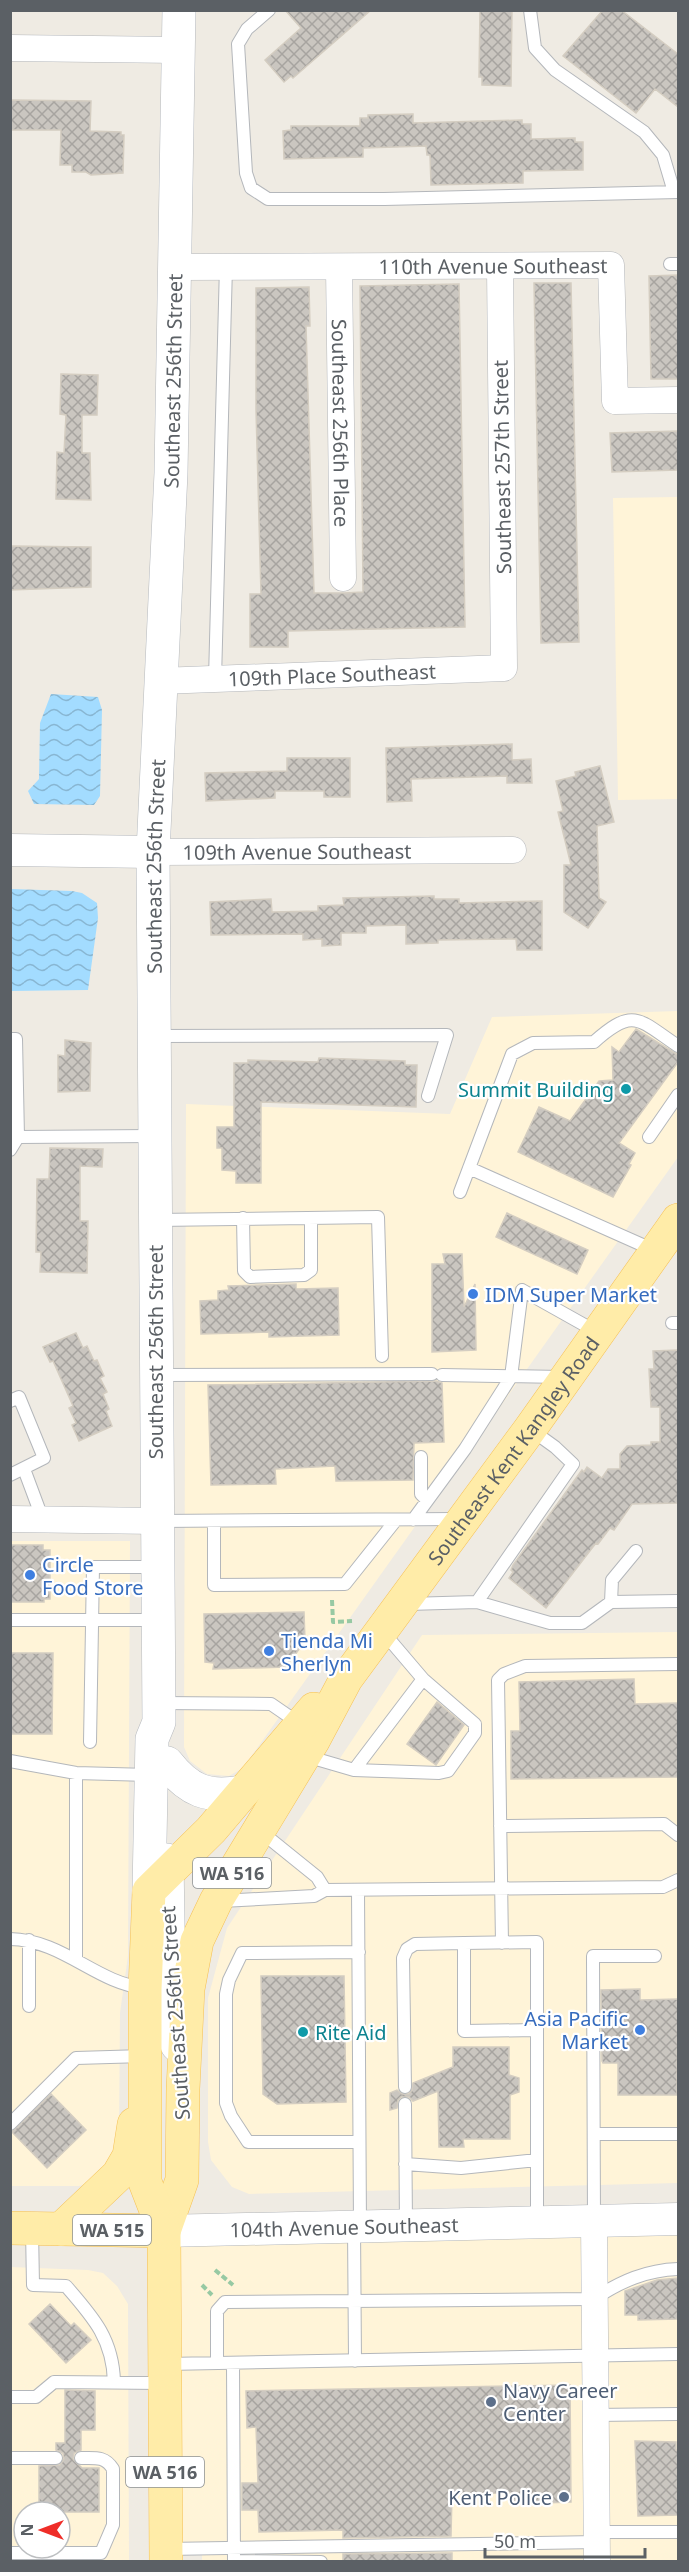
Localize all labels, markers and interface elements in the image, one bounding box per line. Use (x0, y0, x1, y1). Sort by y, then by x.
street label: 110th Avenue Southeast (378, 252, 608, 280)
street label: Southeast 256th Street (157, 273, 188, 489)
street label: Southeast 256th Place (326, 319, 356, 527)
street label: Southeast 257th Street (487, 360, 517, 574)
street label: 109th Place Southeast (227, 657, 436, 692)
street label: Southeast 256th Street (139, 759, 171, 974)
street label: 109th Avenue Southeast (182, 837, 412, 865)
place label: Summit Building (458, 1076, 614, 1103)
marker: Summit Building (619, 1082, 633, 1096)
street label: Southeast 256th Street (142, 1245, 169, 1459)
place label: IDM Super Market (485, 1281, 657, 1308)
marker: IDM Super Market (466, 1287, 480, 1301)
street label: Southeast Kent Kangley Road (421, 1331, 605, 1570)
place label: Circle Food Store (42, 1551, 144, 1601)
marker: Circle Food Store (23, 1568, 37, 1582)
place label: Tienda Mi Sherlyn (281, 1627, 373, 1677)
marker: Tienda Mi Sherlyn (262, 1644, 276, 1658)
road number: WA 516 (193, 1858, 271, 1888)
street label: Southeast 256th Street (154, 1905, 196, 2121)
place label: Asia Pacific Market (524, 2005, 628, 2055)
place label: Rite Aid (315, 2019, 387, 2046)
marker: Asia Pacific Market (633, 2023, 647, 2037)
marker: Rite Aid (296, 2025, 310, 2039)
street label: 104th Avenue Southeast (229, 2211, 459, 2243)
road number: WA 515 (73, 2215, 151, 2245)
place label: Navy Career Center (503, 2377, 618, 2427)
marker: Navy Career Center (484, 2395, 498, 2409)
road number: WA 516 (126, 2457, 204, 2487)
place label: Kent Police (448, 2484, 552, 2511)
marker: Kent Police (557, 2490, 571, 2504)
north arrow (12, 2500, 72, 2560)
scale bar (485, 2521, 646, 2559)
text: N (16, 2523, 38, 2537)
text: 50 m (494, 2529, 536, 2553)

